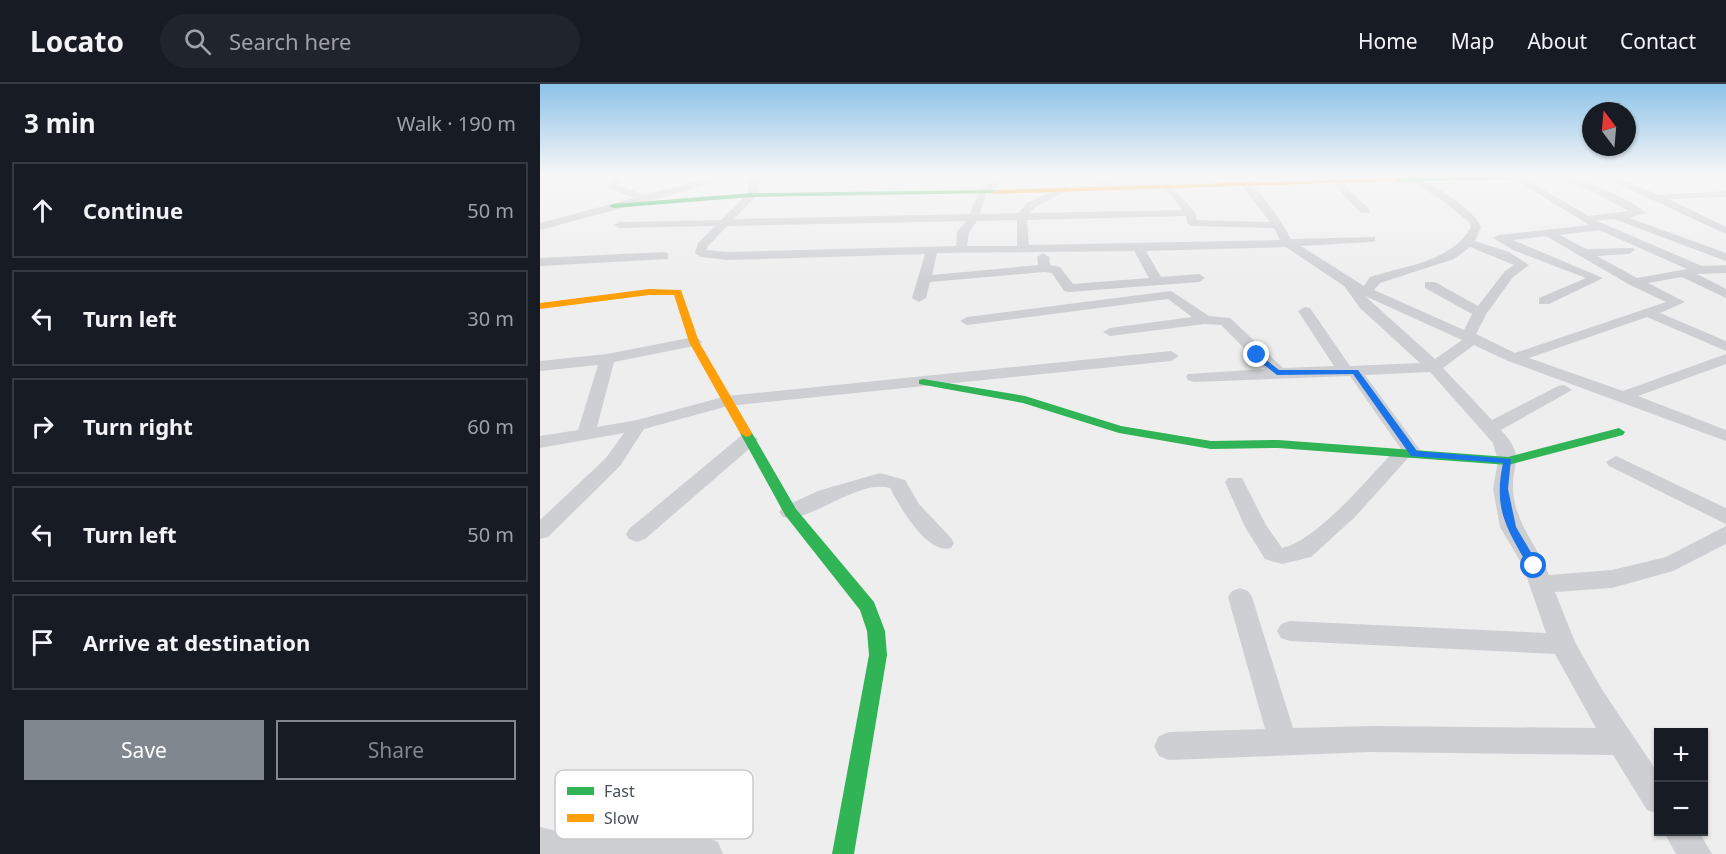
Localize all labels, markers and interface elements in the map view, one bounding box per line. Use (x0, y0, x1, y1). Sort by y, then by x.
search box (160, 14, 580, 68)
text: Locato (30, 22, 124, 60)
icon: search (181, 25, 214, 58)
text: Search here (229, 26, 351, 56)
text: Home (1358, 27, 1418, 55)
text: Map (1451, 27, 1494, 55)
text: About (1527, 27, 1587, 55)
text: Contact (1620, 27, 1696, 55)
north arrow (1582, 102, 1636, 156)
text: 3 min (24, 105, 96, 141)
text: Walk · 190 m (397, 110, 516, 137)
icon: ahead (26, 194, 59, 227)
text: Continue (83, 195, 183, 225)
text: 50 m (467, 197, 514, 224)
icon: left (26, 302, 59, 335)
text: Turn left (83, 303, 177, 333)
text: 30 m (467, 305, 514, 332)
route end (1243, 341, 1269, 367)
icon: right (26, 410, 59, 443)
text: Turn right (83, 411, 193, 441)
text: 60 m (467, 413, 514, 440)
icon: left (26, 518, 59, 551)
text: Turn left (83, 519, 177, 549)
text: 50 m (467, 521, 514, 548)
route start (1520, 552, 1546, 578)
icon: arrive (26, 626, 59, 659)
text: Arrive at destination (83, 627, 310, 657)
button: Save (24, 720, 264, 780)
button: Share (276, 720, 516, 780)
map controls (1654, 728, 1708, 836)
button: + (1654, 728, 1708, 782)
legend (555, 770, 753, 839)
text: Fast (604, 780, 635, 802)
button: − (1654, 782, 1708, 836)
text: Slow (604, 807, 639, 829)

